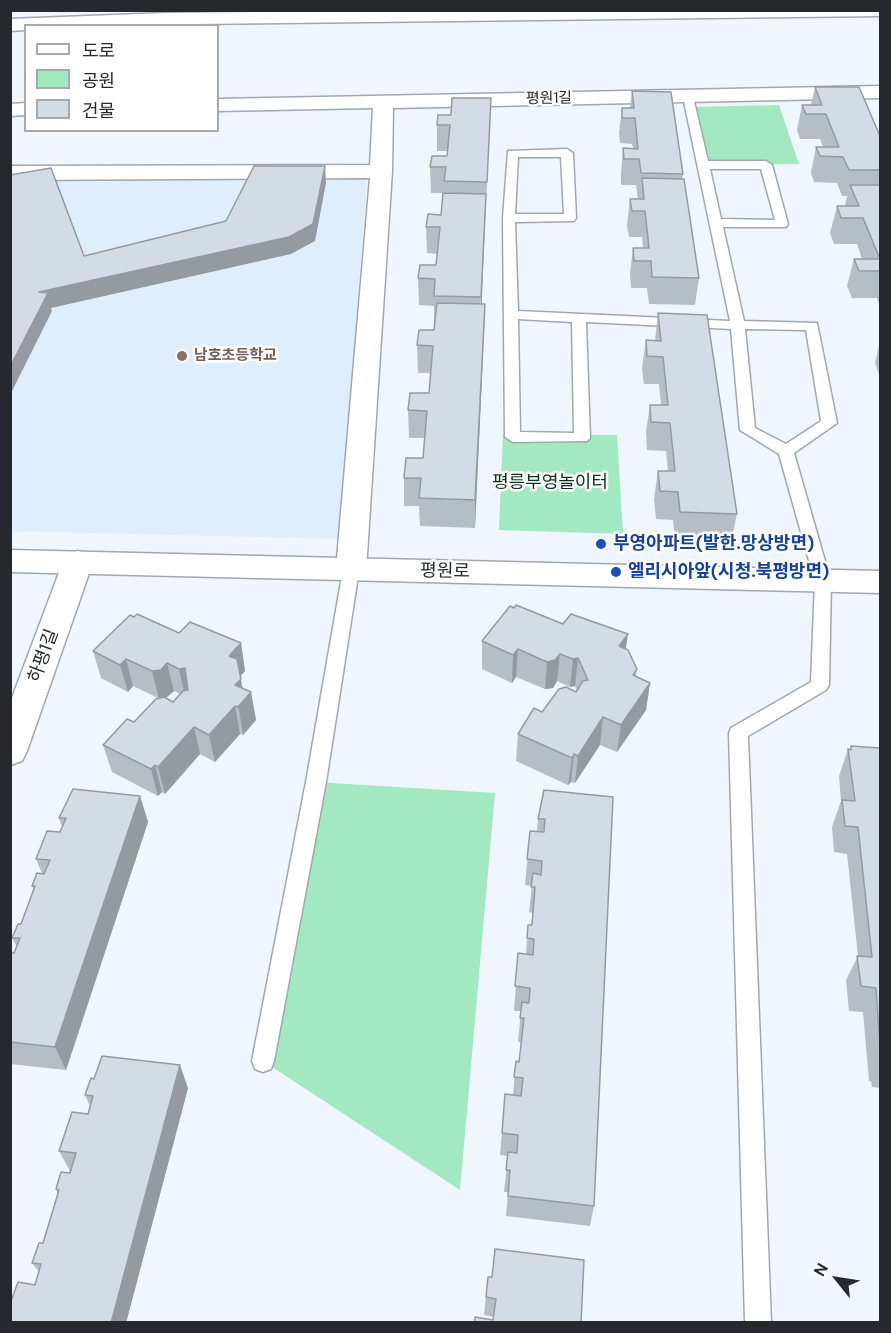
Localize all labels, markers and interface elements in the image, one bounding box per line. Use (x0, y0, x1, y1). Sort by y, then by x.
legend (24, 24, 219, 132)
text: 도로 (82, 39, 115, 63)
text: 공원 (82, 69, 115, 93)
street label: 평원1길 (526, 90, 572, 108)
text: 건물 (82, 99, 115, 123)
place label: 남호초등학교 (194, 347, 277, 365)
marker: 남호초등학교 (175, 349, 189, 363)
park label: 평릉부영놀이터 (492, 472, 608, 494)
place label: 부영아파트(발한.망상방면) (613, 533, 814, 555)
marker: 부영아파트(발한.망상방면) (594, 537, 608, 551)
street label: 평원로 (420, 561, 470, 583)
place label: 엘리시아앞(시청.북평방면) (628, 561, 829, 583)
marker: 엘리시아앞(시청.북평방면) (609, 565, 623, 579)
street label: 하평1길 (24, 626, 64, 686)
north arrow (807, 1249, 867, 1309)
text: N (809, 1259, 833, 1280)

